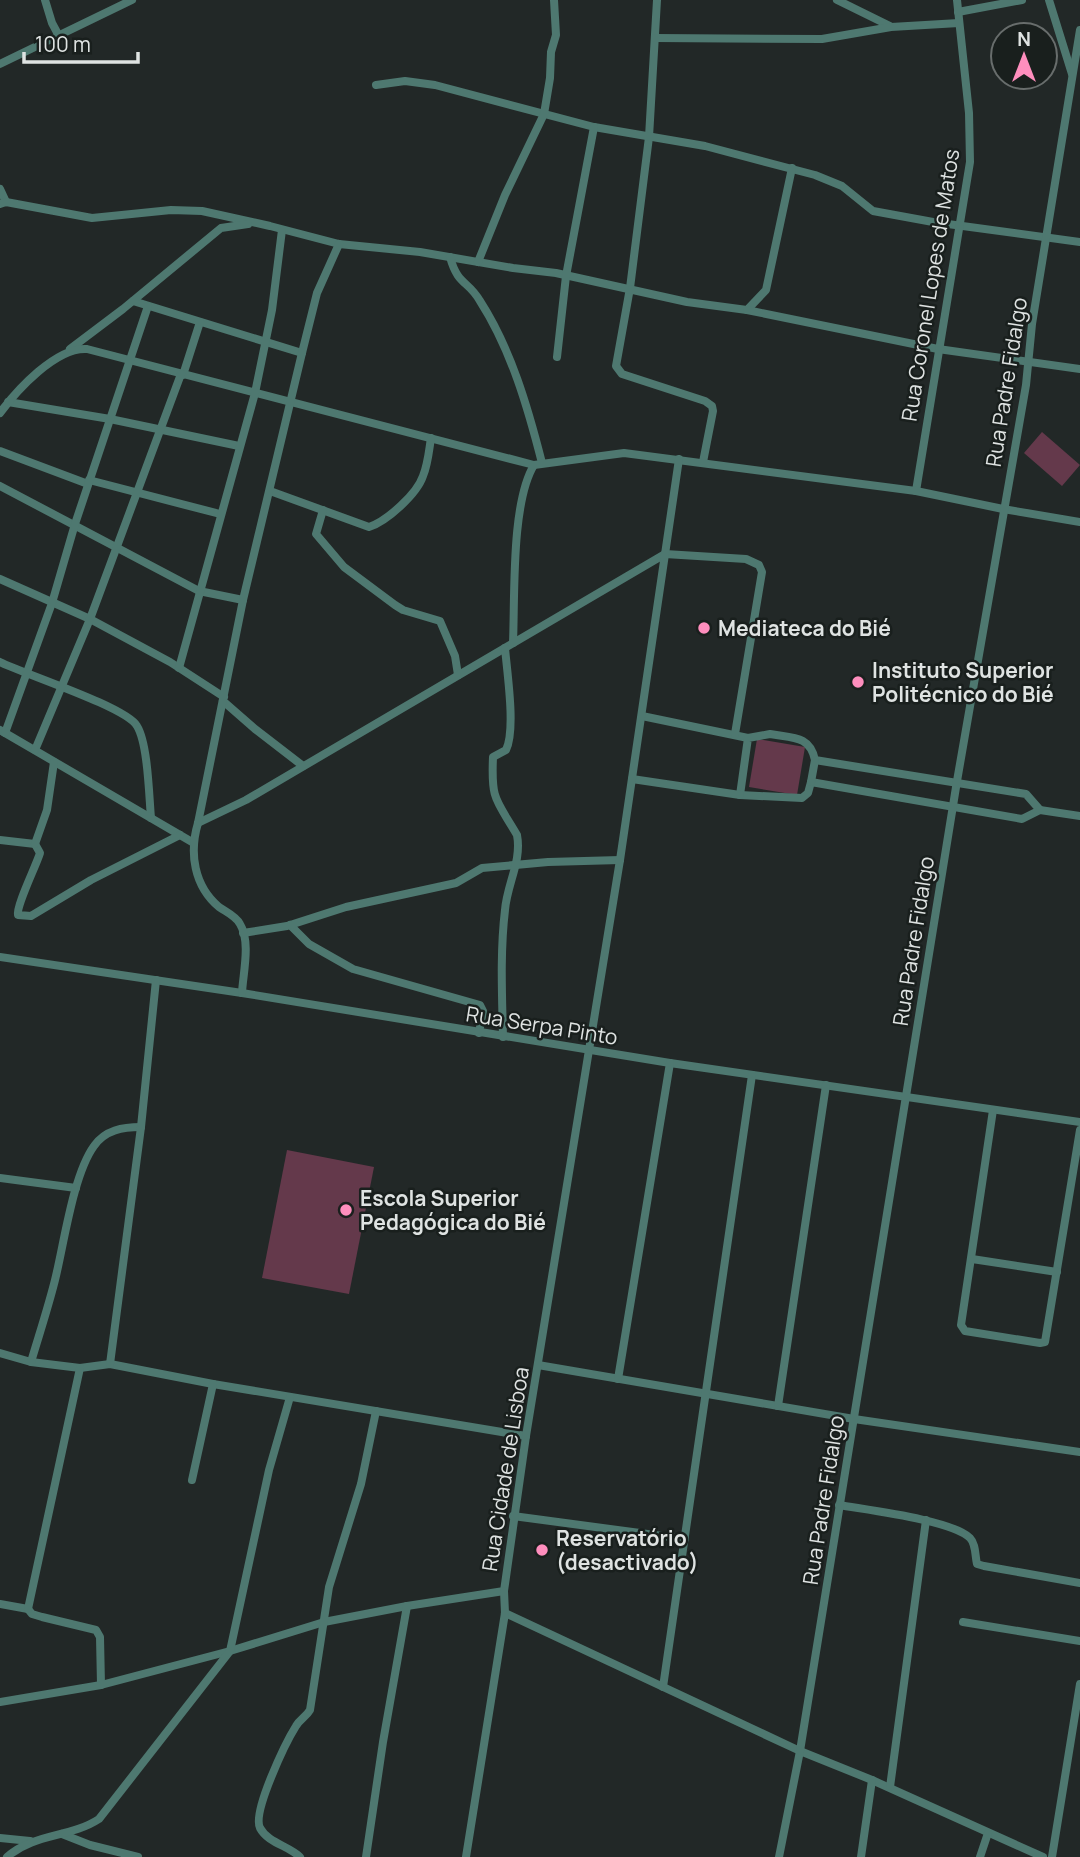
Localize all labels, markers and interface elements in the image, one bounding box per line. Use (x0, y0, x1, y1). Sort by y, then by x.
scale bar (24, 21, 138, 65)
north arrow (989, 21, 1059, 91)
text: N (1017, 26, 1031, 52)
text: 100 m (35, 30, 91, 58)
street label: Rua Coronel Lopes de Matos (895, 147, 965, 423)
street label: Rua Padre Fidalgo (979, 295, 1033, 469)
place label: Mediateca do Bié (718, 614, 891, 642)
marker: Mediateca do Bié (696, 620, 712, 636)
place label: Instituto Superior Politécnico do Bié (872, 656, 1054, 708)
marker: Instituto Superior Politécnico do Bié (850, 674, 866, 690)
street label: Rua Padre Fidalgo (886, 854, 940, 1028)
street label: Rua Serpa Pinto (464, 999, 620, 1051)
place label: Escola Superior Pedagógica do Bié (360, 1184, 546, 1236)
marker: Escola Superior Pedagógica do Bié (338, 1202, 354, 1218)
street label: Rua Cidade de Lisboa (475, 1365, 535, 1573)
street label: Rua Padre Fidalgo (796, 1413, 850, 1587)
place label: Reservatório (desactivado) (556, 1524, 699, 1576)
marker: Reservatório (desactivado) (534, 1542, 550, 1558)

